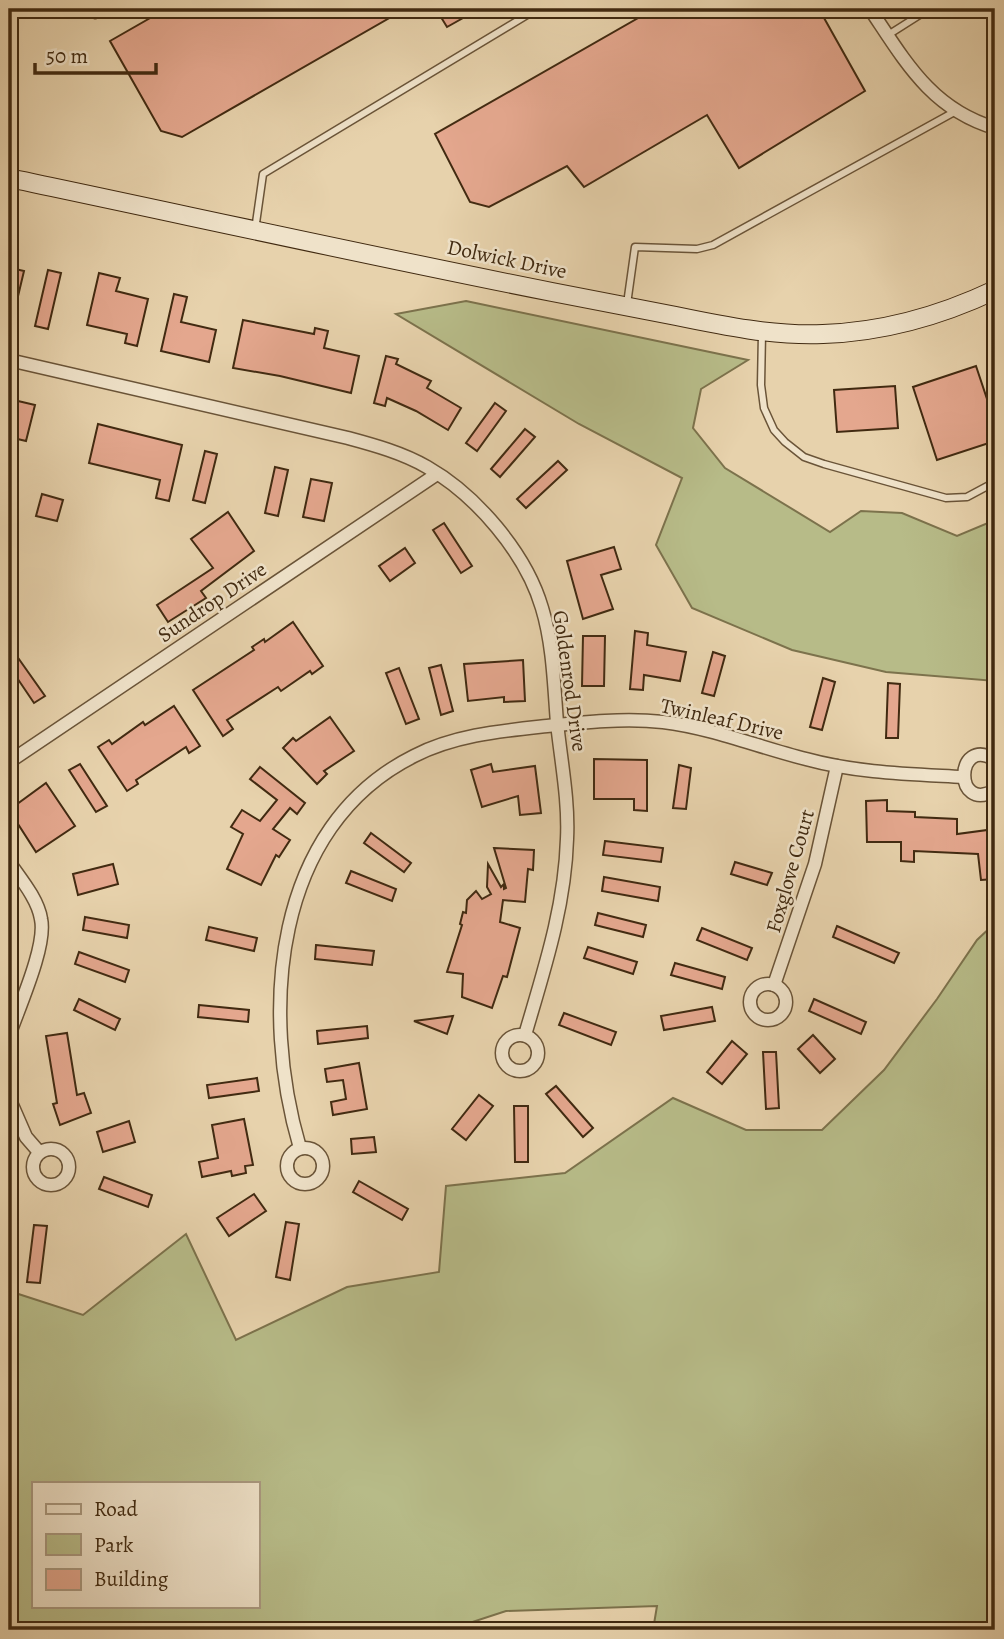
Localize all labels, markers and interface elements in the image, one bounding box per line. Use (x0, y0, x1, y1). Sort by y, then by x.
scale bar (35, 32, 156, 76)
text: 50 m (46, 42, 88, 70)
street label: Dolwick Drive (445, 233, 569, 285)
street label: Sundrop Drive (152, 555, 272, 649)
street label: Goldenrod Drive (546, 609, 594, 753)
street label: Twinleaf Drive (658, 691, 786, 747)
street label: Foxglove Court (759, 806, 821, 936)
legend (32, 1482, 259, 1608)
text: Road (94, 1495, 138, 1523)
text: Park (94, 1531, 134, 1559)
text: Building (94, 1565, 169, 1593)

